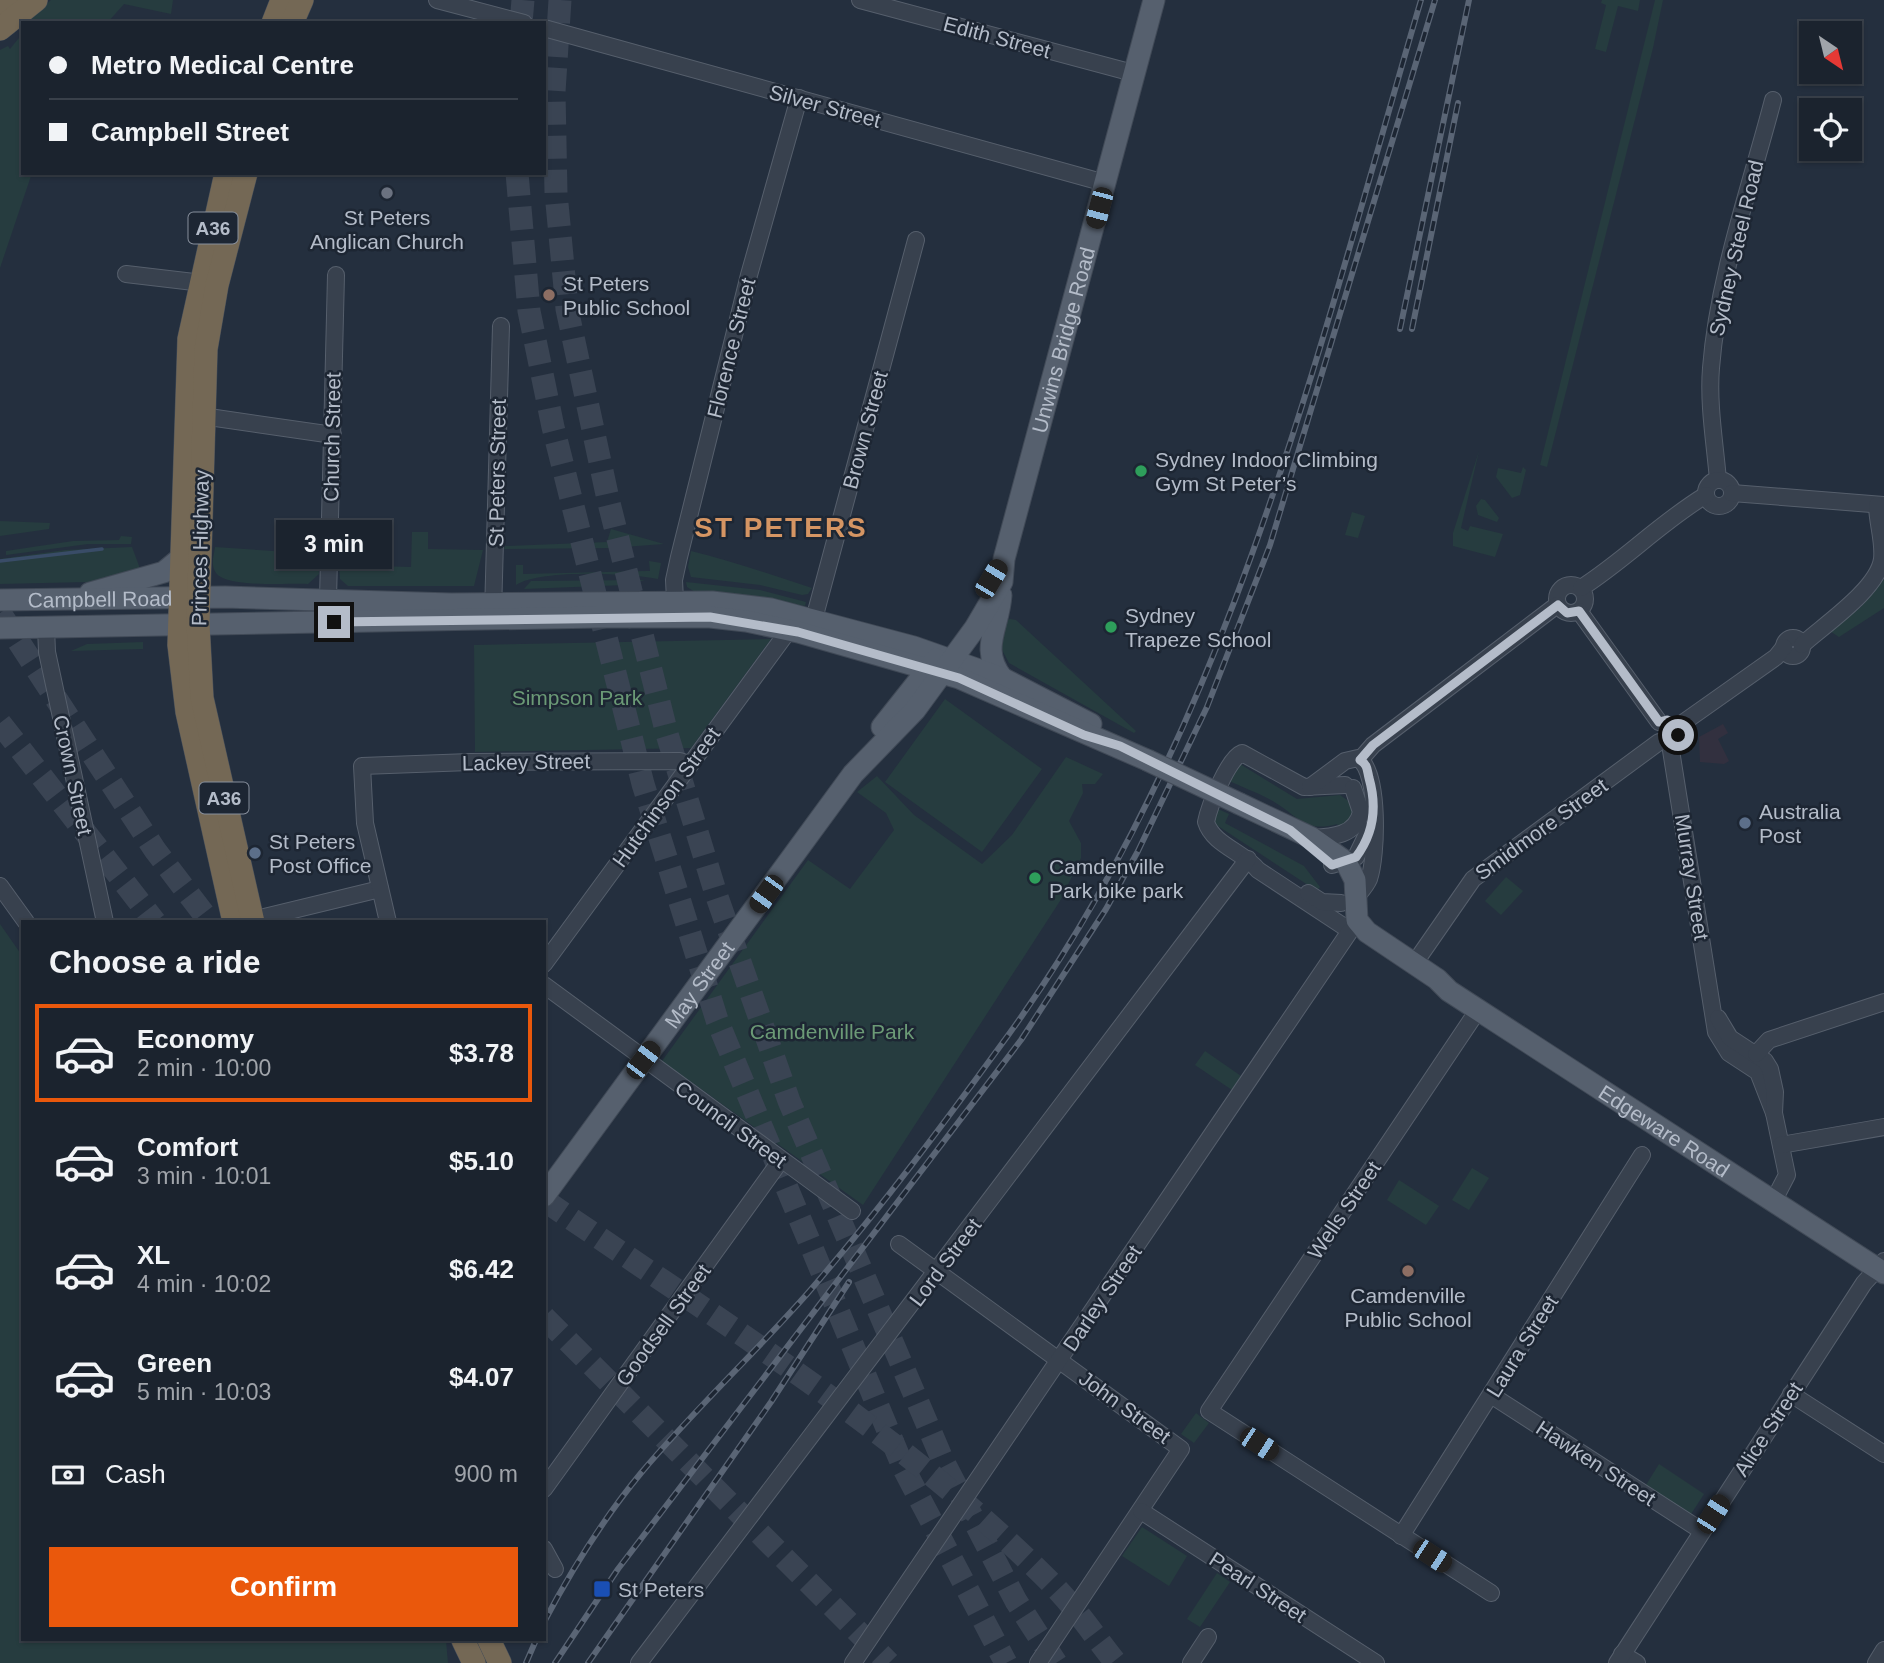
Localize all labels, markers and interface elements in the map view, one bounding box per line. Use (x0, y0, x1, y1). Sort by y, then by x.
street label: Edith Street (941, 12, 1053, 62)
north arrow (1799, 21, 1862, 84)
map controls (1799, 21, 1862, 161)
text: Metro Medical Centre (91, 50, 354, 80)
street label: Silver Street (767, 80, 883, 132)
button: locate (1799, 98, 1862, 161)
text: Campbell Street (91, 117, 289, 147)
street label: Sydney Steel Road (1705, 158, 1767, 338)
marker: St Peters Anglican Church (379, 185, 395, 201)
car (1084, 185, 1115, 231)
place label: St Peters Anglican Church (310, 206, 464, 253)
road number: A36 (188, 212, 238, 244)
street label: Unwins Bridge Road (1027, 244, 1099, 435)
place label: St Peters Public School (563, 272, 690, 319)
street label: Florence Street (702, 275, 760, 420)
marker: St Peters Public School (541, 287, 557, 303)
street label: Brown Street (838, 368, 892, 492)
street label: Church Street (319, 372, 345, 502)
street label: St Peters Street (484, 399, 510, 547)
place label: Sydney Indoor Climbing Gym St Peter’s (1155, 448, 1378, 495)
marker: Sydney Indoor Climbing Gym St Peter’s (1133, 463, 1149, 479)
street label: Princes Highway (187, 469, 213, 626)
district label: ST PETERS (694, 512, 868, 543)
callout: 3 min (276, 520, 392, 570)
text: 3 min (304, 531, 364, 557)
car (972, 556, 1011, 602)
street label: Campbell Road (27, 586, 173, 611)
place label: Sydney Trapeze School (1125, 604, 1271, 651)
route end (318, 606, 350, 638)
marker: Sydney Trapeze School (1103, 619, 1119, 635)
park label: Simpson Park (512, 686, 643, 709)
street label: Crown Street (49, 713, 97, 837)
route start (1662, 719, 1694, 751)
street label: Hutchinson Street (608, 723, 724, 871)
street label: Lackey Street (462, 749, 591, 775)
street label: Smidmore Street (1471, 773, 1612, 885)
road number: A36 (200, 782, 248, 814)
place label: Australia Post (1759, 800, 1841, 847)
street label: Murray Street (1671, 812, 1713, 942)
marker: Australia Post (1737, 815, 1753, 831)
place label: St Peters Post Office (269, 830, 371, 877)
marker: St Peters Post Office (247, 845, 263, 861)
place label: Camdenville Park bike park (1049, 855, 1184, 902)
marker: Camdenville Park bike park (1027, 870, 1043, 886)
car (746, 871, 787, 917)
street label: May Street (659, 937, 738, 1032)
text: Choose a ride (49, 944, 261, 980)
park label: Camdenville Park (750, 1020, 915, 1043)
icon: car (53, 1022, 116, 1085)
text: Economy (137, 1024, 254, 1054)
car (622, 1037, 665, 1083)
text: $3.78 (449, 1038, 514, 1068)
text: 2 min · 10:00 (137, 1055, 271, 1081)
street label: Council Street (671, 1076, 791, 1172)
street label: Edgeware Road (1595, 1080, 1734, 1181)
icon: car (53, 1130, 116, 1193)
text: Comfort (137, 1132, 238, 1162)
text: $5.10 (449, 1146, 514, 1176)
street label: Wells Street (1303, 1157, 1385, 1263)
text: 3 min · 10:01 (137, 1163, 271, 1189)
street label: Lord Street (905, 1213, 986, 1310)
icon: car (53, 1238, 116, 1301)
text: XL (137, 1240, 170, 1270)
street label: Darley Street (1058, 1241, 1146, 1355)
text: $6.42 (449, 1254, 514, 1284)
street label: Goodsell Street (611, 1260, 715, 1390)
marker: Camdenville Public School (1400, 1263, 1416, 1279)
text: 4 min · 10:02 (137, 1271, 271, 1297)
place label: Camdenville Public School (1344, 1284, 1472, 1331)
street label: Laura Street (1482, 1291, 1562, 1401)
icon: car (53, 1346, 116, 1409)
text: Green (137, 1348, 212, 1378)
text: $4.07 (449, 1362, 514, 1392)
street label: John Street (1075, 1366, 1175, 1448)
street label: Alice Street (1729, 1378, 1807, 1480)
text: 5 min · 10:03 (137, 1379, 271, 1405)
street label: Hawken Street (1532, 1416, 1660, 1510)
car (1236, 1424, 1283, 1464)
icon: cash (49, 1456, 87, 1494)
text: Cash (105, 1459, 166, 1489)
text: 900 m (454, 1461, 518, 1487)
car (1693, 1491, 1734, 1537)
car (1409, 1536, 1456, 1576)
button: Confirm (49, 1547, 518, 1627)
street label: Pearl Street (1205, 1547, 1311, 1627)
place label: St Peters (618, 1578, 704, 1601)
marker: St Peters (592, 1579, 612, 1599)

